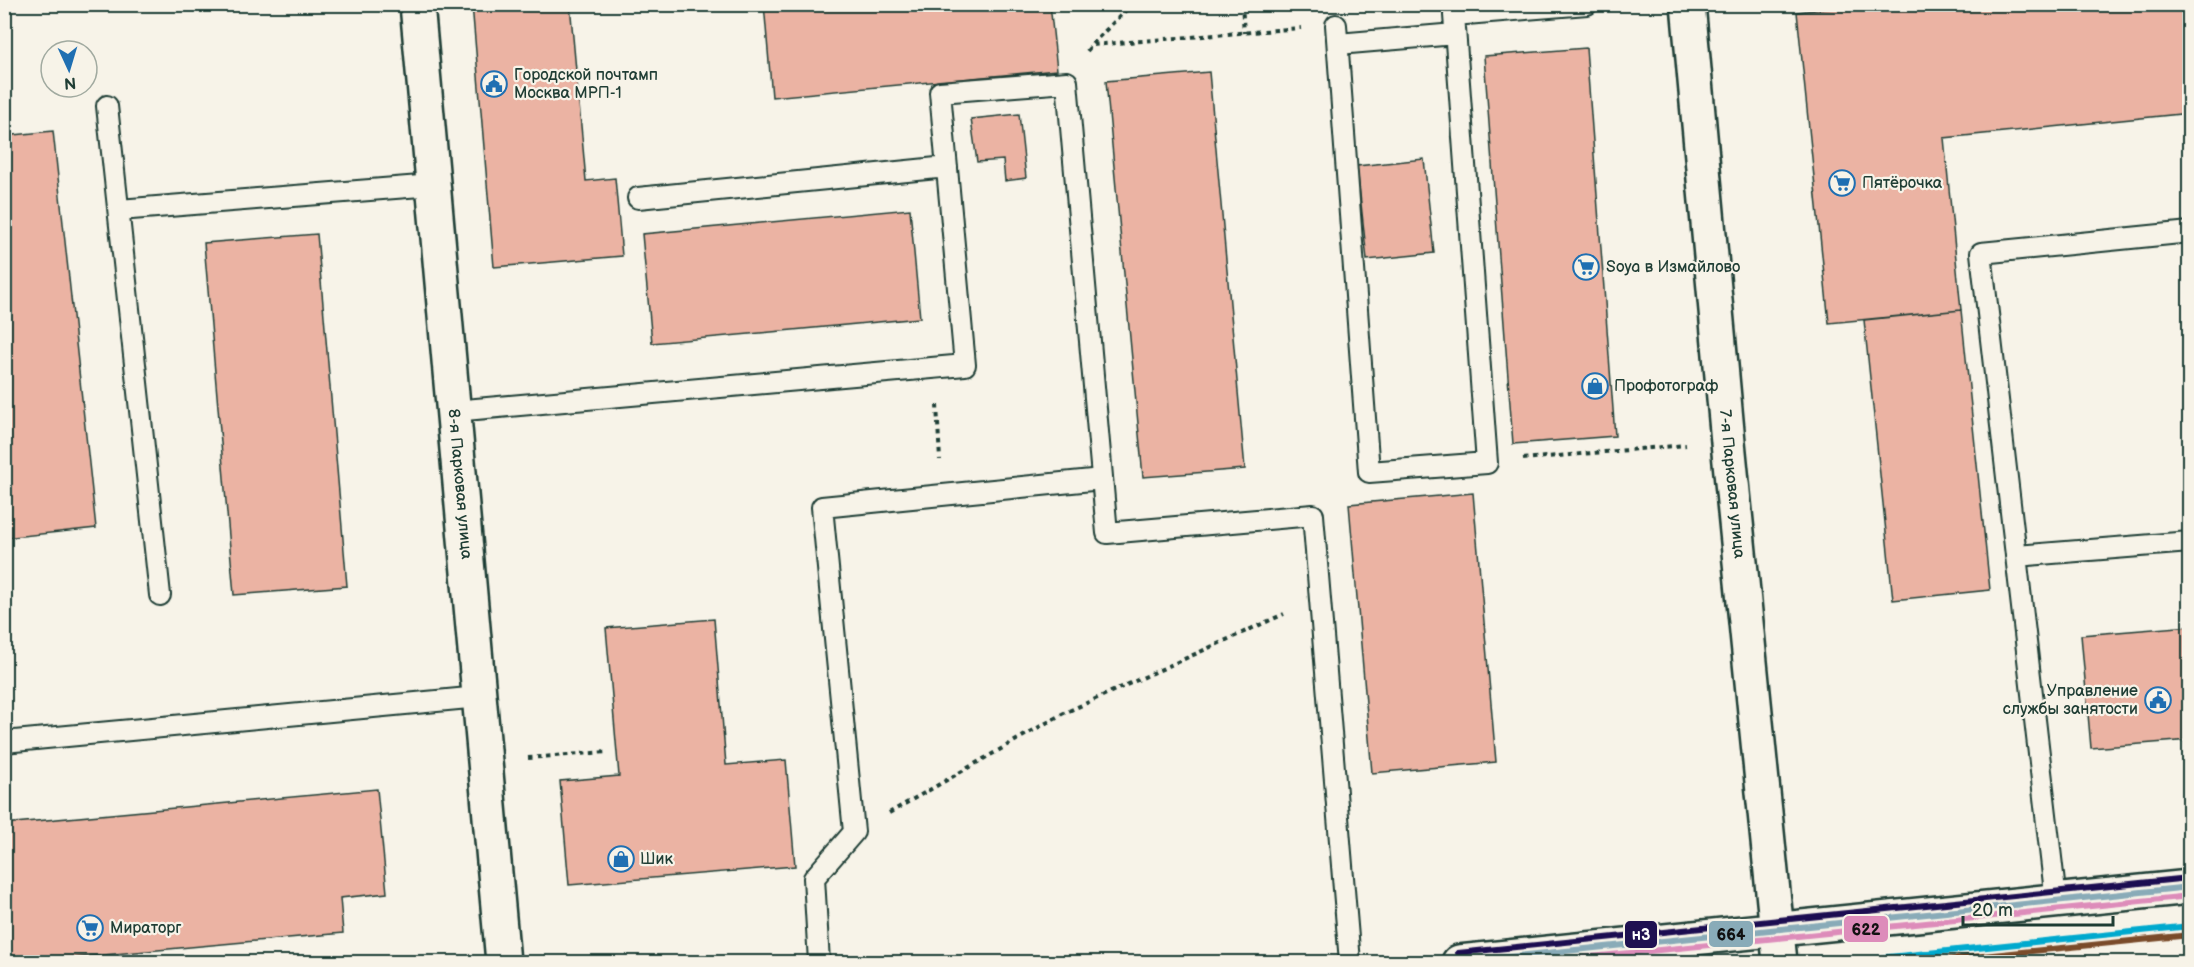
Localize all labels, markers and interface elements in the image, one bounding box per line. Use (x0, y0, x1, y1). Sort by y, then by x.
north arrow (39, 39, 99, 99)
place label: Городской почтамп Москва МРП-1 (514, 66, 658, 103)
public building icon: Городской почтамп Москва МРП-1 (479, 69, 509, 99)
text: N (63, 73, 77, 92)
supermarket icon: Пятёрочка (1827, 168, 1857, 198)
place label: Пятёрочка (1862, 174, 1943, 193)
supermarket icon: Soya в Измайлово (1571, 252, 1601, 282)
place label: Soya в Измайлово (1606, 258, 1740, 277)
shop icon: Профотограф (1580, 371, 1610, 401)
place label: Профотограф (1614, 377, 1718, 396)
street label: 8-я Парковая улица (444, 408, 476, 561)
street label: 7-я Парковая улица (1716, 409, 1749, 560)
place label: Управление cлужбы занятости (2003, 682, 2138, 719)
public building icon: Управление cлужбы занятости (2143, 685, 2173, 715)
shop icon: Шик (606, 844, 636, 874)
place label: Шик (640, 850, 673, 869)
scale bar (1963, 889, 2113, 927)
text: 20 m (1972, 900, 2013, 921)
supermarket icon: Мираторг (75, 913, 105, 943)
line badge: 622 (1843, 915, 1889, 943)
place label: Мираторг (110, 919, 182, 938)
line badge: н3 (1624, 920, 1658, 949)
line badge: 664 (1708, 920, 1754, 948)
text: 622 (1852, 921, 1881, 940)
text: н3 (1632, 926, 1650, 945)
text: 664 (1717, 926, 1746, 945)

